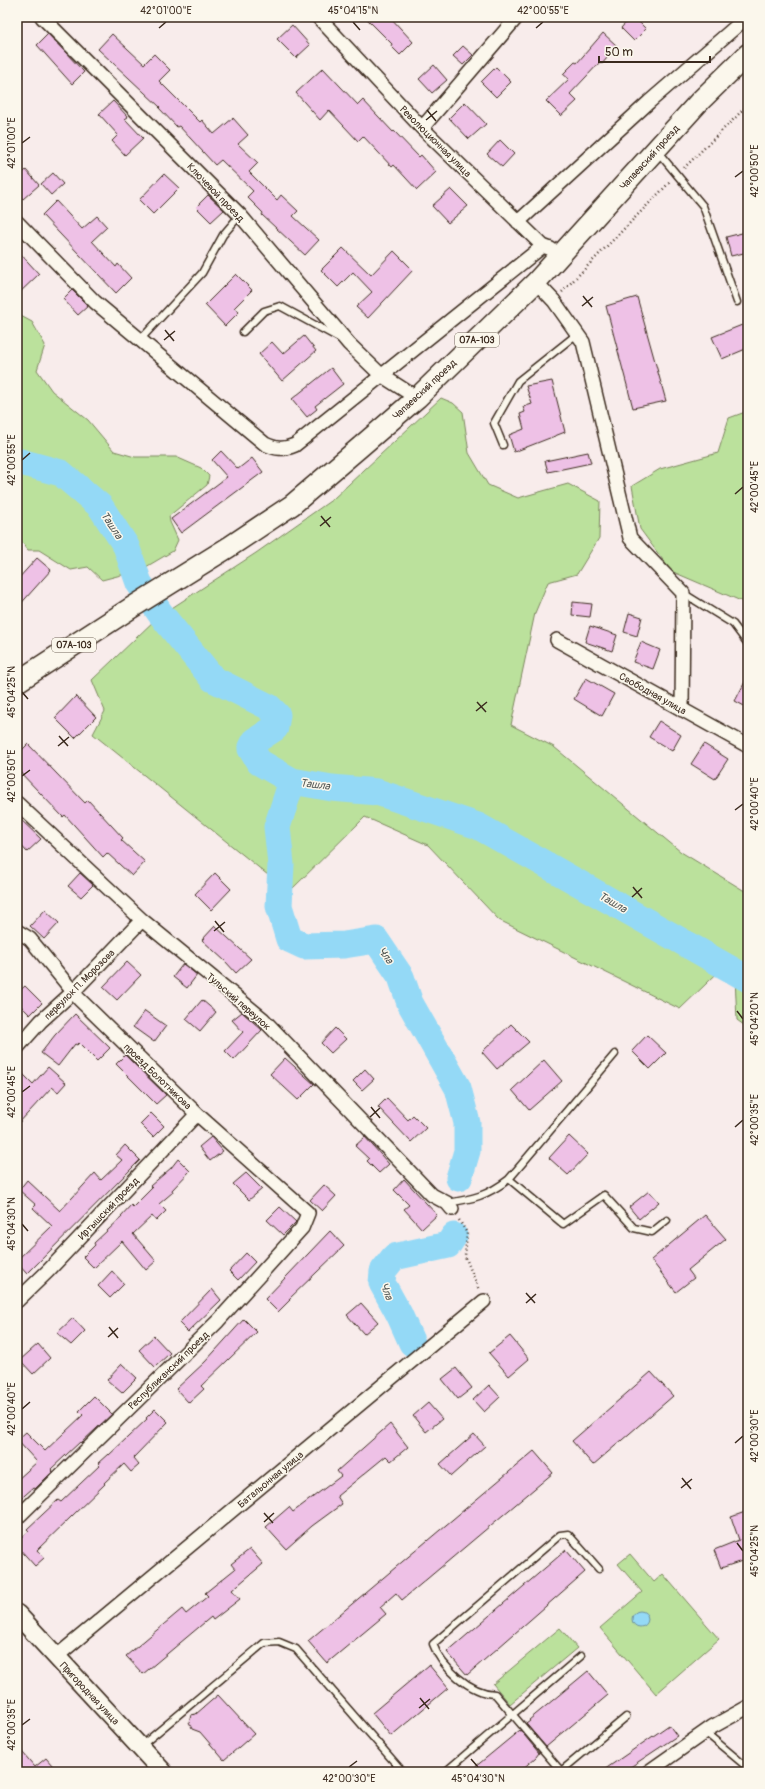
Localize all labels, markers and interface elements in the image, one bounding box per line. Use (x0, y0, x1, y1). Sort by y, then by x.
text: 42°01'00"E (140, 5, 192, 17)
text: 45°04'15"N (328, 5, 378, 17)
text: 42°00'55"E (517, 5, 569, 17)
scale bar (599, 38, 710, 64)
text: 50 m (605, 45, 633, 60)
street label: Революционная улица (397, 104, 474, 180)
text: 42°01'00"E (6, 117, 18, 169)
street label: Чапаевский проезд (618, 123, 682, 192)
text: 42°00'50"E (749, 145, 761, 197)
street label: Ключевой проезд (184, 161, 246, 225)
road number: 07А-103 (455, 333, 499, 347)
street label: Чапаевский проезд (390, 357, 459, 422)
text: 42°00'55"E (6, 434, 18, 486)
text: 42°00'45"E (749, 461, 761, 513)
water label: Ташла (98, 509, 126, 542)
road number: 07А-103 (52, 638, 96, 652)
text: 45°04'25"N (6, 666, 18, 718)
street label: Свободная улица (617, 670, 689, 717)
text: 42°00'50"E (6, 750, 18, 802)
water label: Ташла (299, 776, 331, 793)
text: 42°00'40"E (749, 777, 761, 831)
water label: Ташла (597, 889, 630, 916)
water label: Чла (375, 944, 396, 967)
street label: переулок П. Морозова (42, 947, 118, 1022)
street label: Тульский переулок (204, 971, 273, 1033)
text: 45°04'20"N (749, 992, 761, 1046)
street label: проезд Болотникова (121, 1041, 194, 1112)
text: 42°00'45"E (6, 1066, 18, 1118)
text: 42°00'35"E (749, 1094, 761, 1146)
street label: Иртышский проезд (76, 1175, 141, 1242)
text: 45°04'30"N (6, 1197, 18, 1251)
water label: Чла (377, 1281, 396, 1302)
street label: Республиканский проезд (126, 1329, 211, 1412)
text: 42°00'40"E (6, 1382, 18, 1436)
text: 42°00'30"E (749, 1409, 761, 1463)
street label: Батальонная улица (235, 1449, 306, 1511)
text: 45°04'25"N (749, 1525, 761, 1577)
street label: Пригородная улица (57, 1660, 122, 1728)
text: 42°00'35"E (6, 1699, 18, 1751)
text: 42°00'30"E (322, 1773, 376, 1785)
text: 45°04'30"N (451, 1773, 505, 1785)

